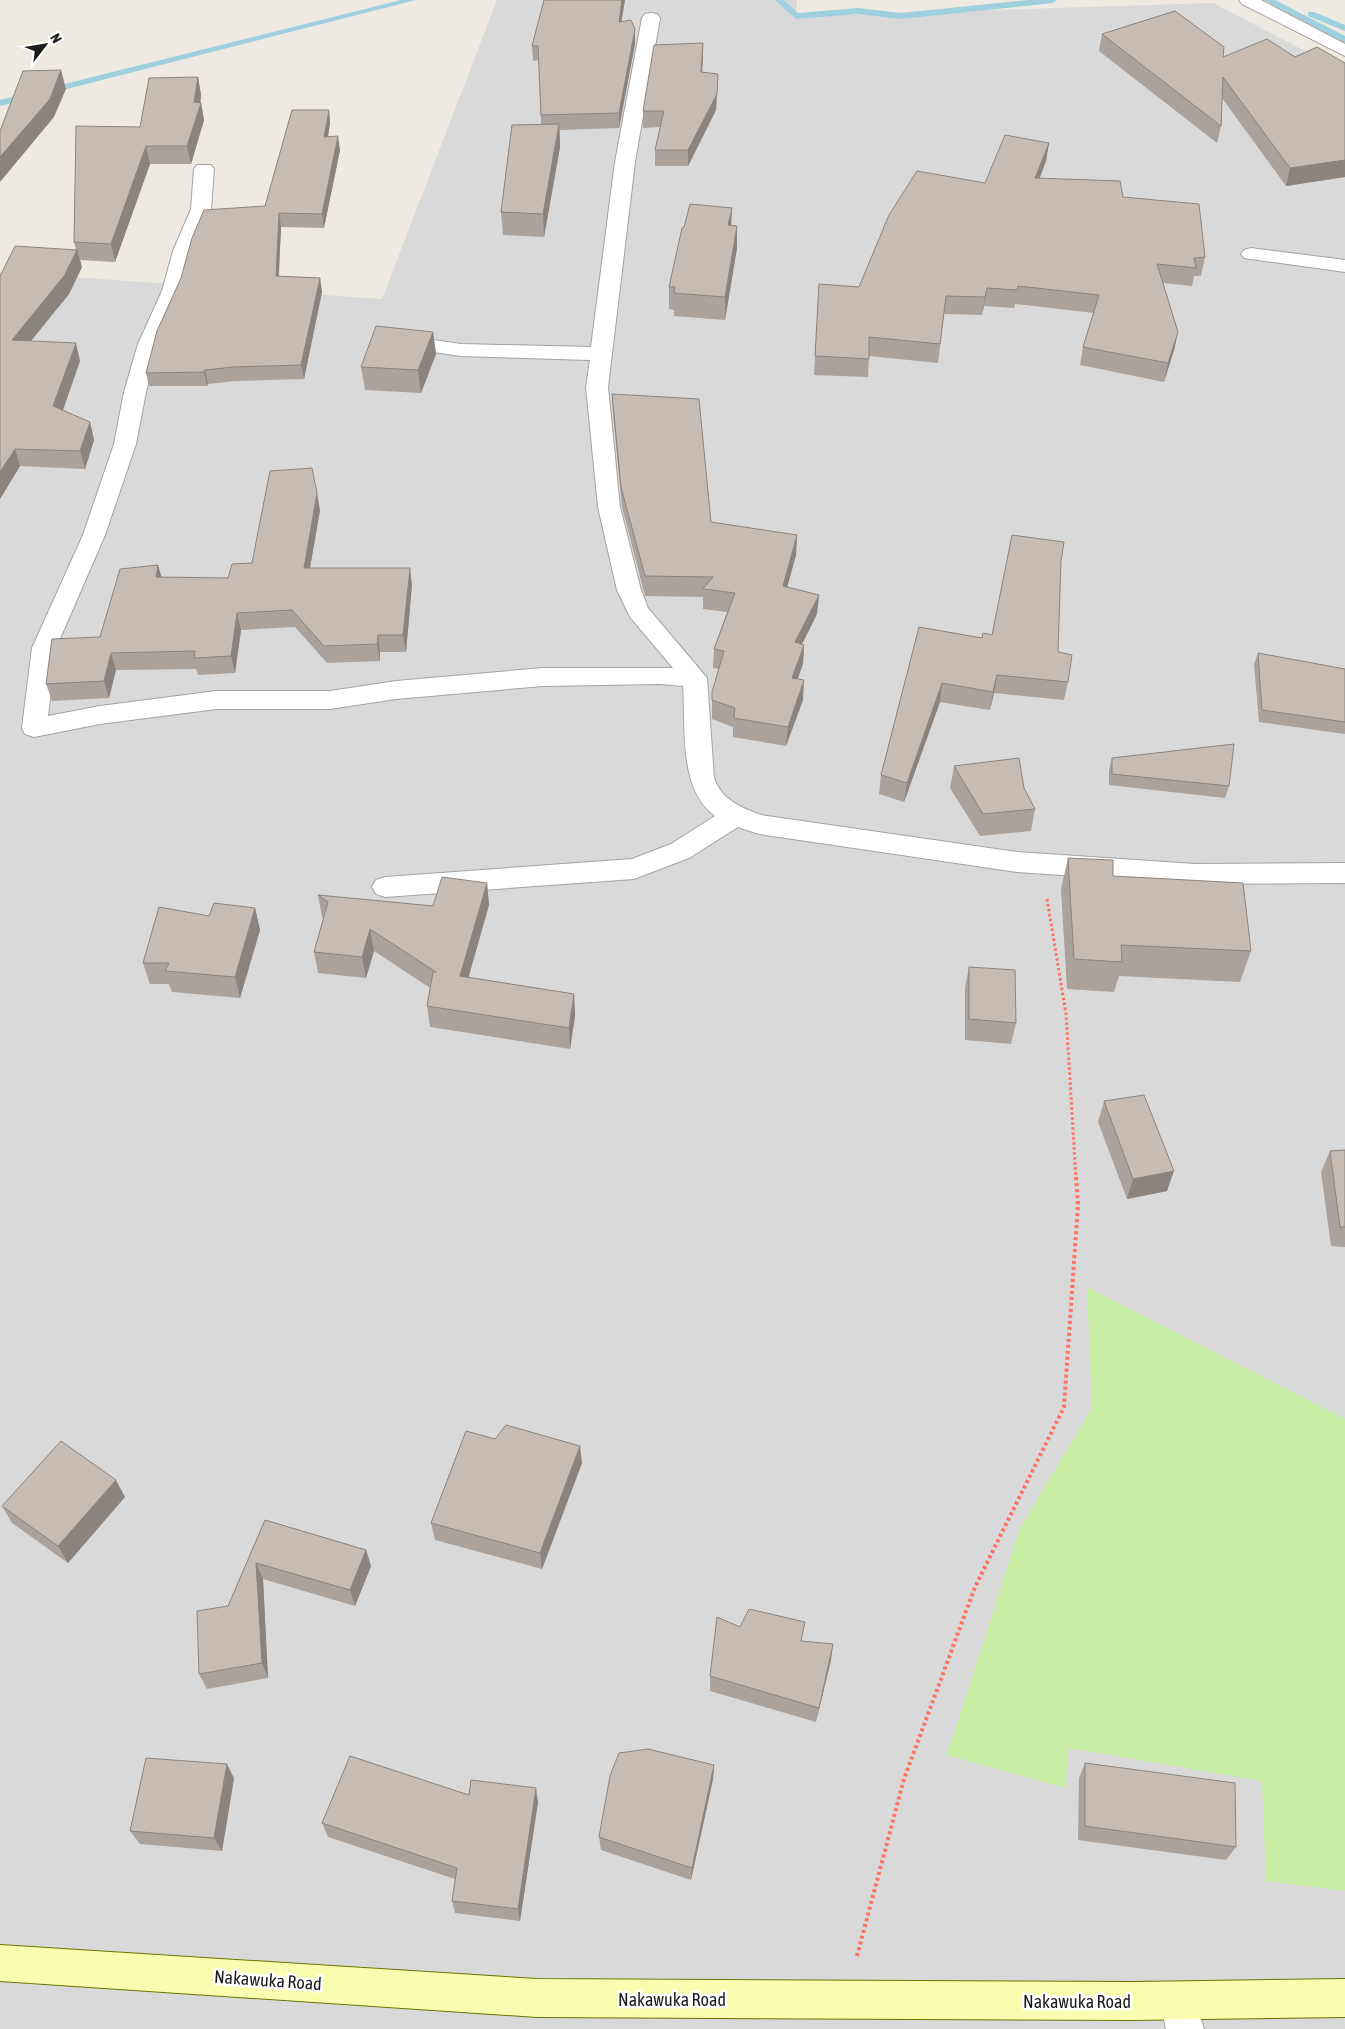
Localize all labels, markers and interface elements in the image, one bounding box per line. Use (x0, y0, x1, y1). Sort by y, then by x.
north arrow (20, 20, 70, 70)
text: N (47, 31, 65, 46)
street label: Nakawuka Road (213, 1966, 323, 1994)
street label: Nakawuka Road (618, 1989, 726, 2010)
street label: Nakawuka Road (1023, 1991, 1131, 2012)

